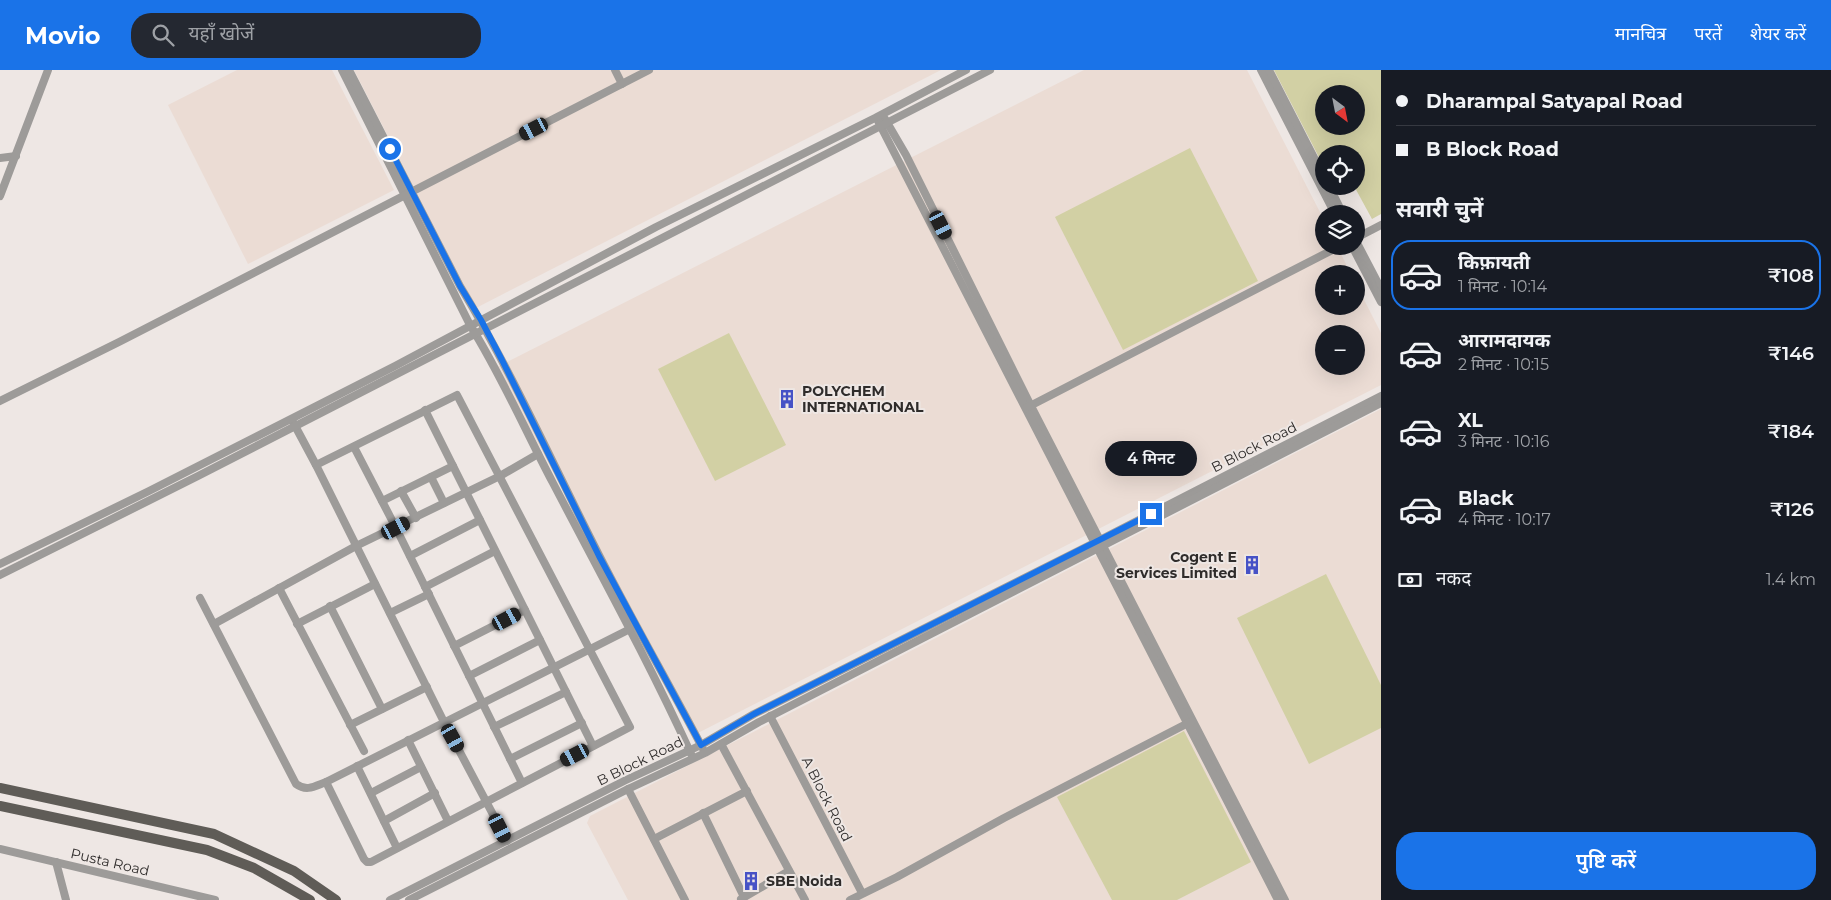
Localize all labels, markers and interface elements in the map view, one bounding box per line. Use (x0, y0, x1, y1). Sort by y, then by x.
search box (131, 13, 481, 58)
text: Movio (25, 21, 101, 50)
icon: search (149, 21, 177, 49)
text: यहाँ खोजें (189, 22, 254, 45)
text: मानचित्र (1615, 23, 1666, 45)
text: परतें (1694, 23, 1722, 45)
text: शेयर करें (1750, 23, 1806, 45)
north arrow (1315, 85, 1365, 135)
map controls (1315, 85, 1365, 375)
text: Dharampal Satyapal Road (1426, 90, 1683, 113)
car (517, 116, 550, 142)
route start (379, 138, 401, 160)
text: B Block Road (1426, 138, 1559, 161)
button: locate (1315, 145, 1365, 195)
text: सवारी चुनें (1396, 196, 1483, 223)
button: layers (1315, 205, 1365, 255)
car (927, 208, 954, 242)
text: किफ़ायती (1458, 251, 1530, 274)
icon: car (1398, 253, 1443, 298)
text: ₹108 (1768, 264, 1814, 287)
button: + (1315, 265, 1365, 315)
text: 1 मिनट · 10:14 (1458, 277, 1547, 296)
button: − (1315, 325, 1365, 375)
text: आरामदायक (1458, 329, 1550, 352)
icon: car (1398, 331, 1443, 376)
text: ₹146 (1768, 342, 1814, 365)
text: 2 मिनट · 10:15 (1458, 355, 1549, 374)
place label: POLYCHEM INTERNATIONAL (802, 382, 924, 416)
building icon: POLYCHEM INTERNATIONAL (776, 388, 798, 410)
icon: car (1398, 409, 1443, 454)
text: XL (1458, 409, 1483, 432)
street label: B Block Road (1208, 418, 1300, 476)
text: ₹184 (1768, 420, 1814, 443)
text: 3 मिनट · 10:16 (1458, 432, 1550, 451)
callout: 4 मिनट (1105, 442, 1197, 476)
text: 4 मिनट (1127, 449, 1175, 468)
icon: car (1398, 487, 1443, 532)
text: Black (1458, 487, 1514, 510)
text: ₹126 (1770, 498, 1814, 521)
route end (1140, 503, 1162, 525)
text: 4 मिनट · 10:17 (1458, 510, 1551, 529)
car (379, 515, 412, 541)
place label: Cogent E Services Limited (1116, 548, 1237, 582)
building icon: Cogent E Services Limited (1241, 554, 1263, 576)
icon: cash (1396, 566, 1424, 594)
text: नकद (1436, 567, 1471, 590)
text: 1.4 km (1766, 570, 1816, 589)
car (490, 605, 523, 633)
car (439, 721, 466, 755)
street label: B Block Road (594, 732, 686, 790)
car (558, 742, 591, 768)
street label: A Block Road (798, 753, 856, 845)
car (486, 811, 513, 845)
button: पुष्टि करें (1396, 832, 1816, 890)
street label: Pusta Road (69, 844, 151, 880)
building icon: SBE Noida (740, 870, 762, 892)
place label: SBE Noida (766, 872, 842, 890)

